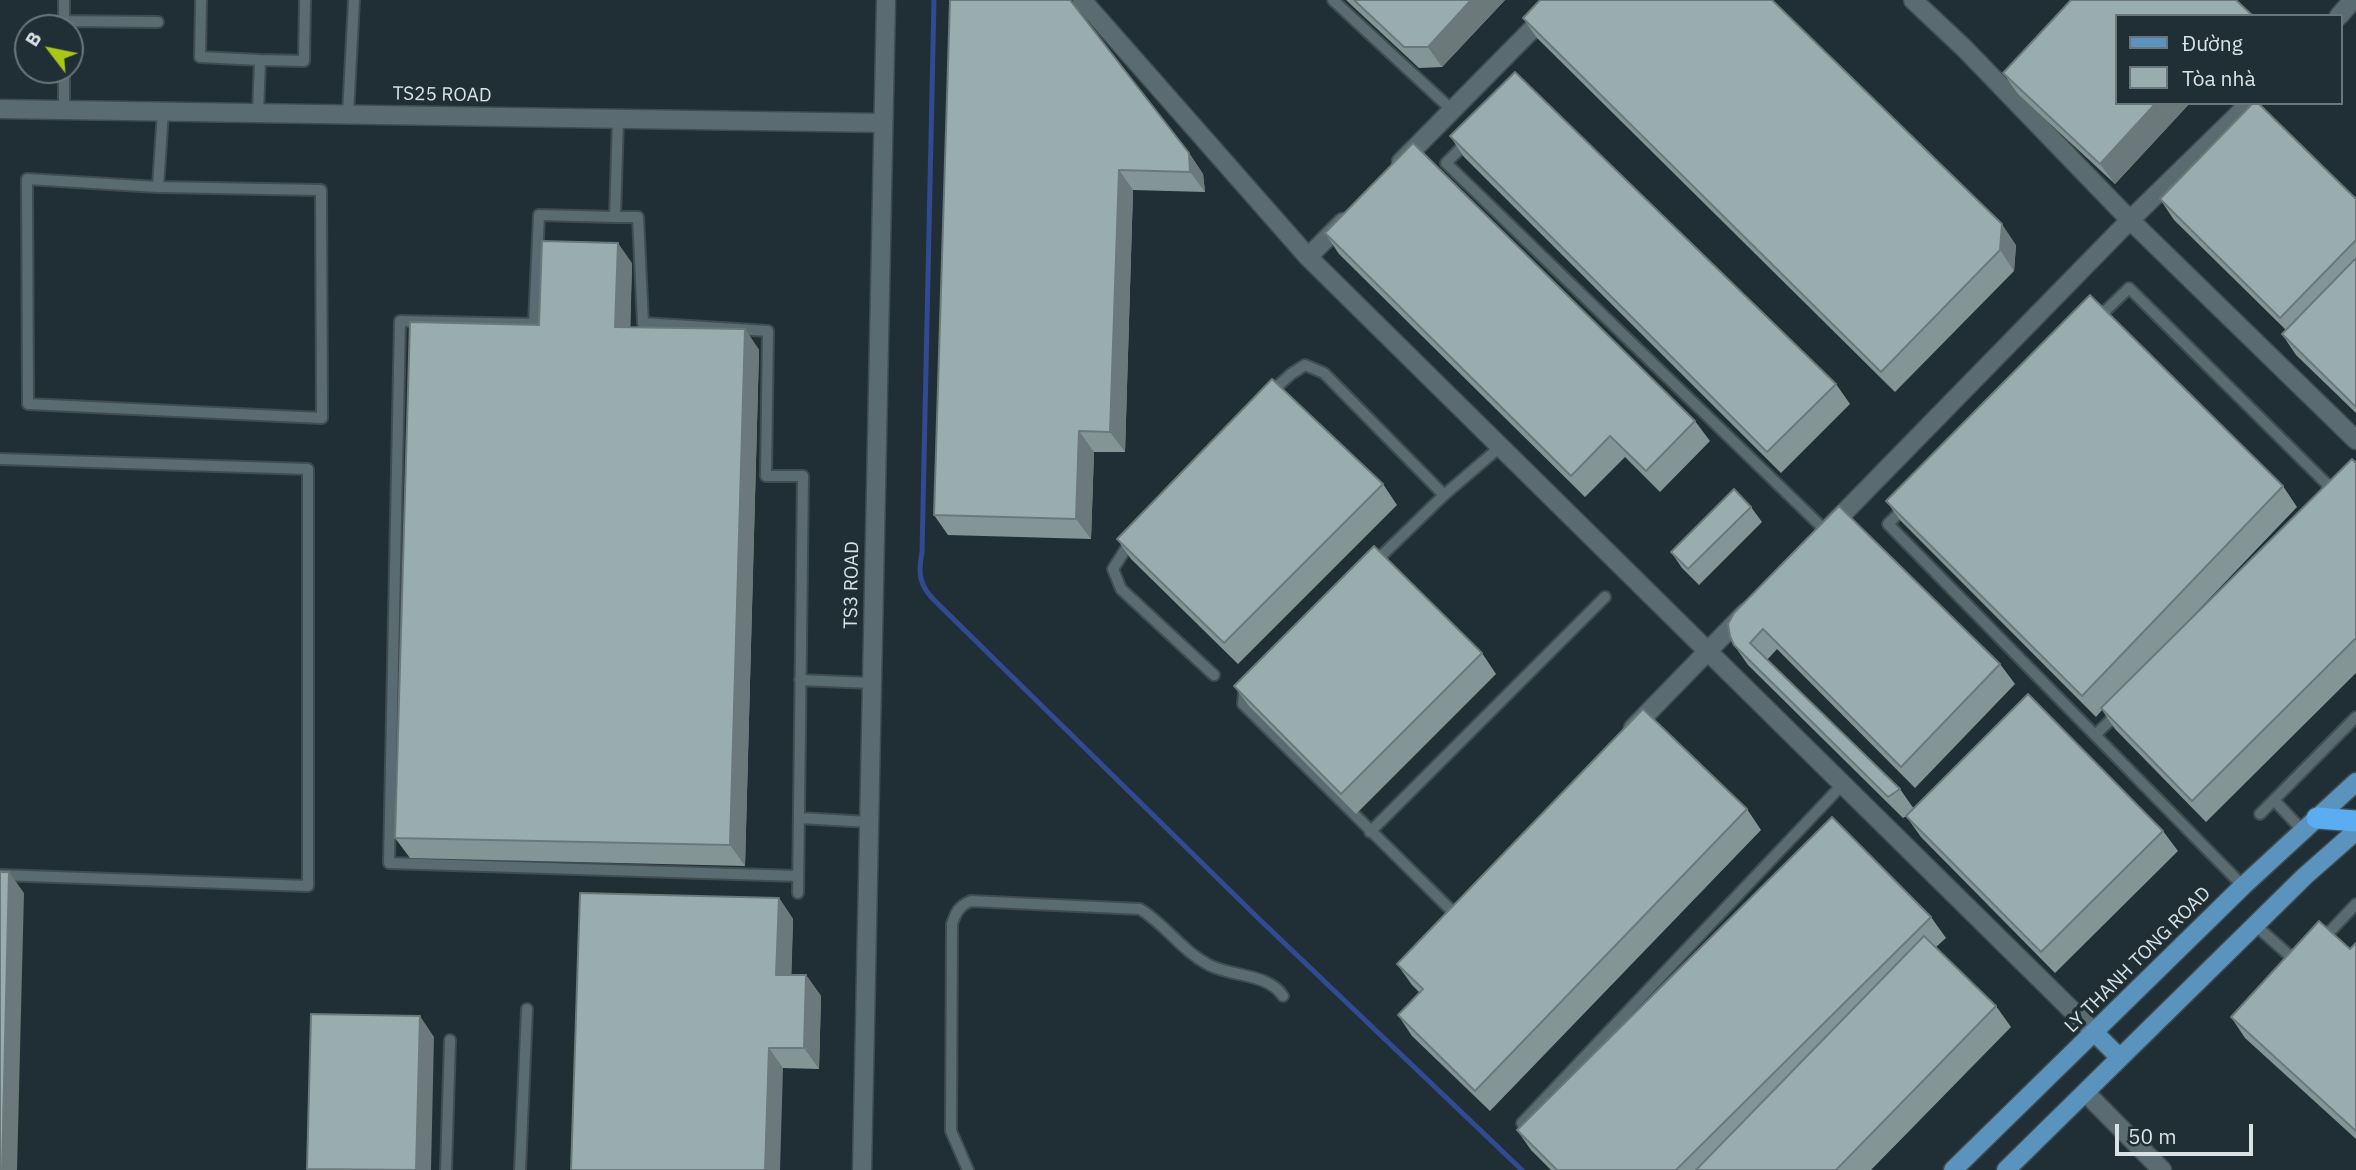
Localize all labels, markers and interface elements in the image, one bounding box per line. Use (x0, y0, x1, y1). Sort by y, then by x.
north arrow (14, 14, 84, 84)
legend (2114, 14, 2342, 105)
text: B (19, 27, 46, 51)
text: Đường (2182, 29, 2243, 57)
text: Tòa nhà (2182, 64, 2256, 92)
street label: TS25 ROAD (392, 83, 492, 107)
street label: TS3 ROAD (840, 541, 864, 629)
street label: LY THANH TONG ROAD (2060, 882, 2216, 1038)
scale bar (2118, 1110, 2256, 1154)
text: 50 m (2128, 1122, 2177, 1150)

